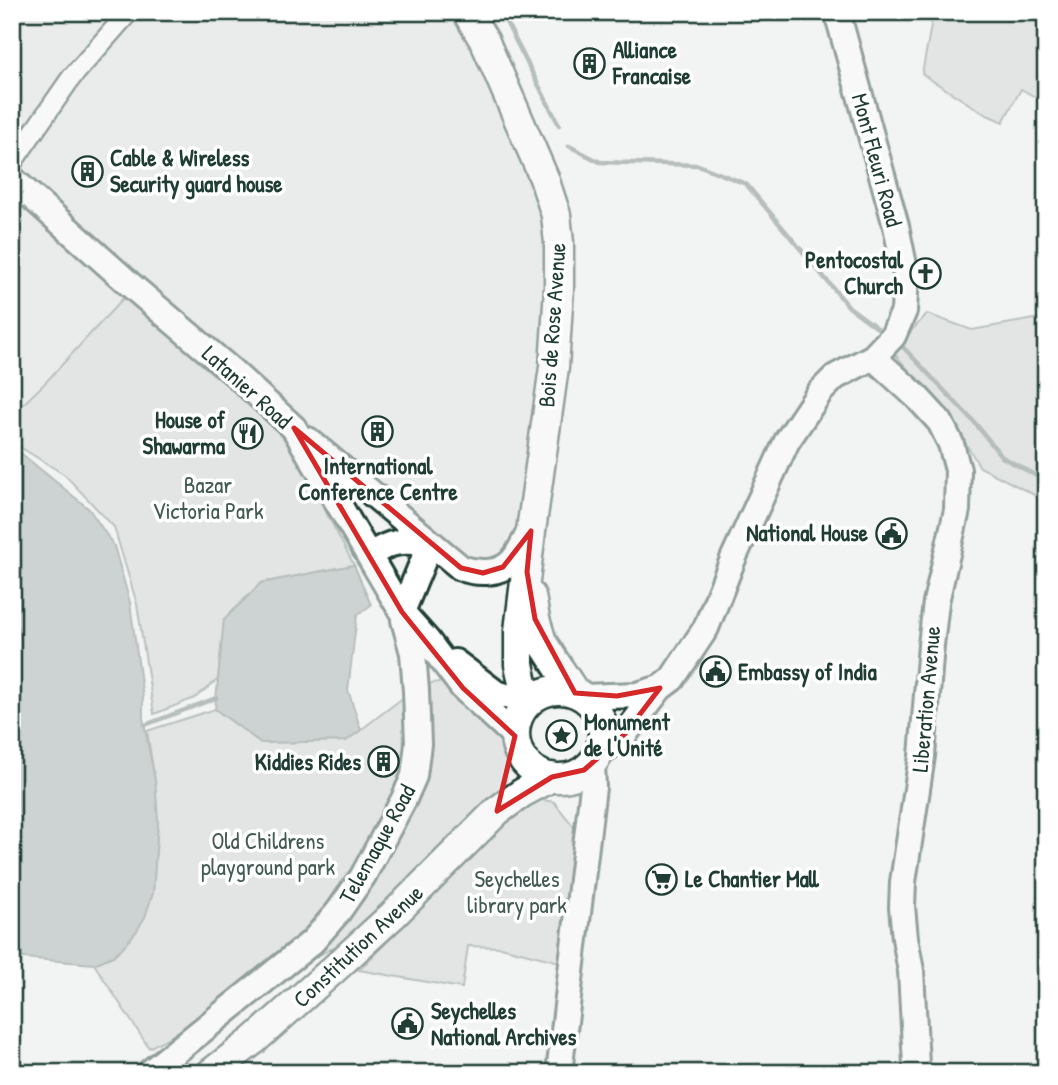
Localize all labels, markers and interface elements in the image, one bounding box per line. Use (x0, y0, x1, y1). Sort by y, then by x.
place label: Alliance Francaise (612, 34, 692, 91)
building icon: Alliance Francaise (573, 46, 607, 80)
street label: Mont Fleuri Road (845, 90, 910, 230)
place label: Cable & Wireless Security guard house (110, 142, 283, 200)
building icon: Cable & Wireless Security guard house (70, 154, 104, 188)
street label: Bois de Rose Avenue (530, 242, 573, 408)
place label: Pentocostal Church (805, 244, 904, 301)
church icon: Pentocostal Church (909, 256, 943, 290)
street label: Latanier Road (196, 338, 299, 435)
place label: House of Shawarma (143, 404, 226, 461)
building icon: International Conference Centre (361, 415, 395, 449)
restaurant icon: House of Shawarma (231, 416, 265, 450)
place label: International Conference Centre (298, 450, 459, 507)
park label: Bazar Victoria Park (153, 469, 264, 526)
public building icon: National House (874, 516, 908, 550)
place label: National House (746, 517, 869, 548)
street label: Liberation Avenue (904, 625, 947, 773)
public building icon: Embassy of India (698, 655, 732, 689)
place label: Embassy of India (738, 656, 877, 688)
place label: Monument de l'Unité (584, 706, 671, 763)
place icon: Monument de l'Unité (544, 718, 578, 752)
building icon: Kiddies Rides (367, 745, 401, 779)
place label: Kiddies Rides (255, 746, 361, 777)
street label: Telemaque Road (331, 779, 422, 909)
park label: Old Childrens playground park (201, 825, 336, 882)
supermarket icon: Le Chantier Mall (645, 862, 679, 896)
park label: Seychelles library park (467, 863, 567, 920)
place label: Le Chantier Mall (685, 863, 820, 894)
street label: Constitution Avenue (286, 877, 430, 1014)
place label: Seychelles National Archives (431, 995, 577, 1052)
public building icon: Seychelles National Archives (391, 1007, 425, 1041)

